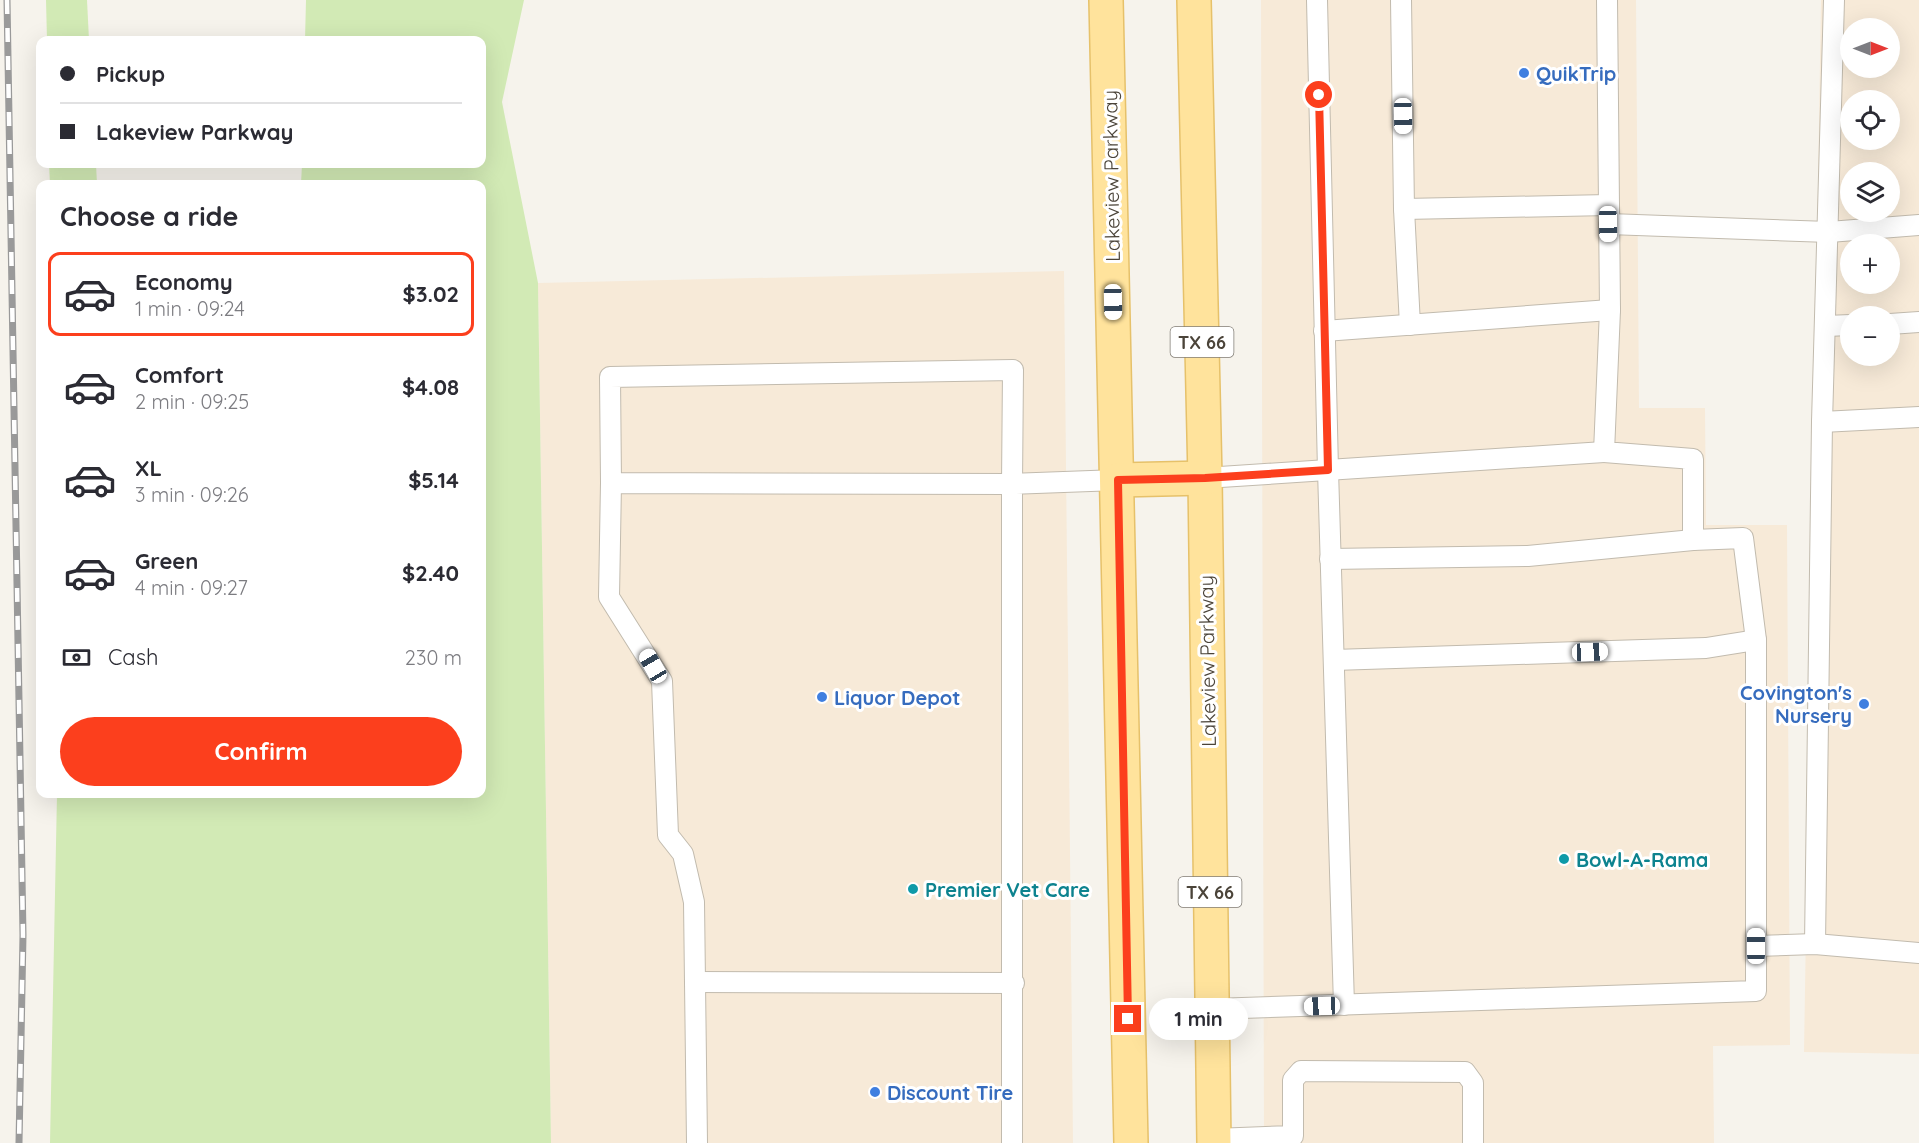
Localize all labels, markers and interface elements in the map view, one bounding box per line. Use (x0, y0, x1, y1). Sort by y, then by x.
north arrow (1840, 18, 1900, 78)
map controls (1840, 18, 1900, 366)
text: Pickup (96, 60, 165, 88)
place label: QuikTrip (1536, 61, 1616, 86)
marker: QuikTrip (1517, 66, 1531, 80)
route start (1305, 81, 1332, 108)
street label: Lakeview Parkway (1097, 90, 1125, 262)
button: locate (1840, 90, 1900, 150)
car (1394, 98, 1412, 134)
text: Lakeview Parkway (96, 118, 293, 146)
button: layers (1840, 162, 1900, 222)
text: Choose a ride (60, 199, 238, 233)
car (1599, 206, 1617, 242)
button: + (1840, 234, 1900, 294)
icon: car (63, 267, 117, 321)
text: Economy (135, 268, 233, 296)
text: $3.02 (403, 280, 459, 308)
car (1104, 284, 1122, 320)
text: 1 min · 09:24 (135, 296, 245, 321)
button: − (1840, 306, 1900, 366)
road number: TX 66 (1170, 327, 1234, 357)
icon: car (63, 360, 117, 414)
text: Comfort (135, 361, 224, 389)
text: $4.08 (402, 373, 459, 401)
text: 2 min · 09:25 (135, 389, 249, 414)
icon: car (63, 453, 117, 507)
text: XL (135, 454, 162, 482)
text: $5.14 (408, 466, 459, 494)
text: 3 min · 09:26 (135, 482, 248, 507)
icon: car (63, 546, 117, 600)
text: Green (135, 547, 198, 575)
text: $2.40 (402, 559, 459, 587)
text: 4 min · 09:27 (135, 575, 248, 600)
street label: Lakeview Parkway (1193, 575, 1221, 747)
icon: cash (60, 641, 93, 674)
car (1572, 642, 1608, 662)
text: Cash (108, 643, 159, 671)
text: 230 m (405, 645, 462, 670)
car (636, 646, 670, 686)
place label: Covington's Nursery (1740, 680, 1852, 728)
place label: Liquor Depot (834, 685, 961, 710)
marker: Liquor Depot (815, 690, 829, 704)
marker: Covington's Nursery (1857, 697, 1871, 711)
button: Confirm (60, 717, 462, 786)
place label: Bowl-A-Rama (1576, 847, 1708, 872)
marker: Bowl-A-Rama (1557, 852, 1571, 866)
place label: Premier Vet Care (925, 877, 1090, 902)
road number: TX 66 (1178, 877, 1242, 907)
marker: Premier Vet Care (906, 882, 920, 896)
car (1747, 928, 1765, 964)
car (1304, 996, 1340, 1016)
callout: 1 min (1149, 998, 1248, 1040)
route end (1114, 1005, 1141, 1032)
text: 1 min (1174, 1006, 1223, 1031)
place label: Discount Tire (887, 1080, 1013, 1105)
marker: Discount Tire (868, 1085, 882, 1099)

